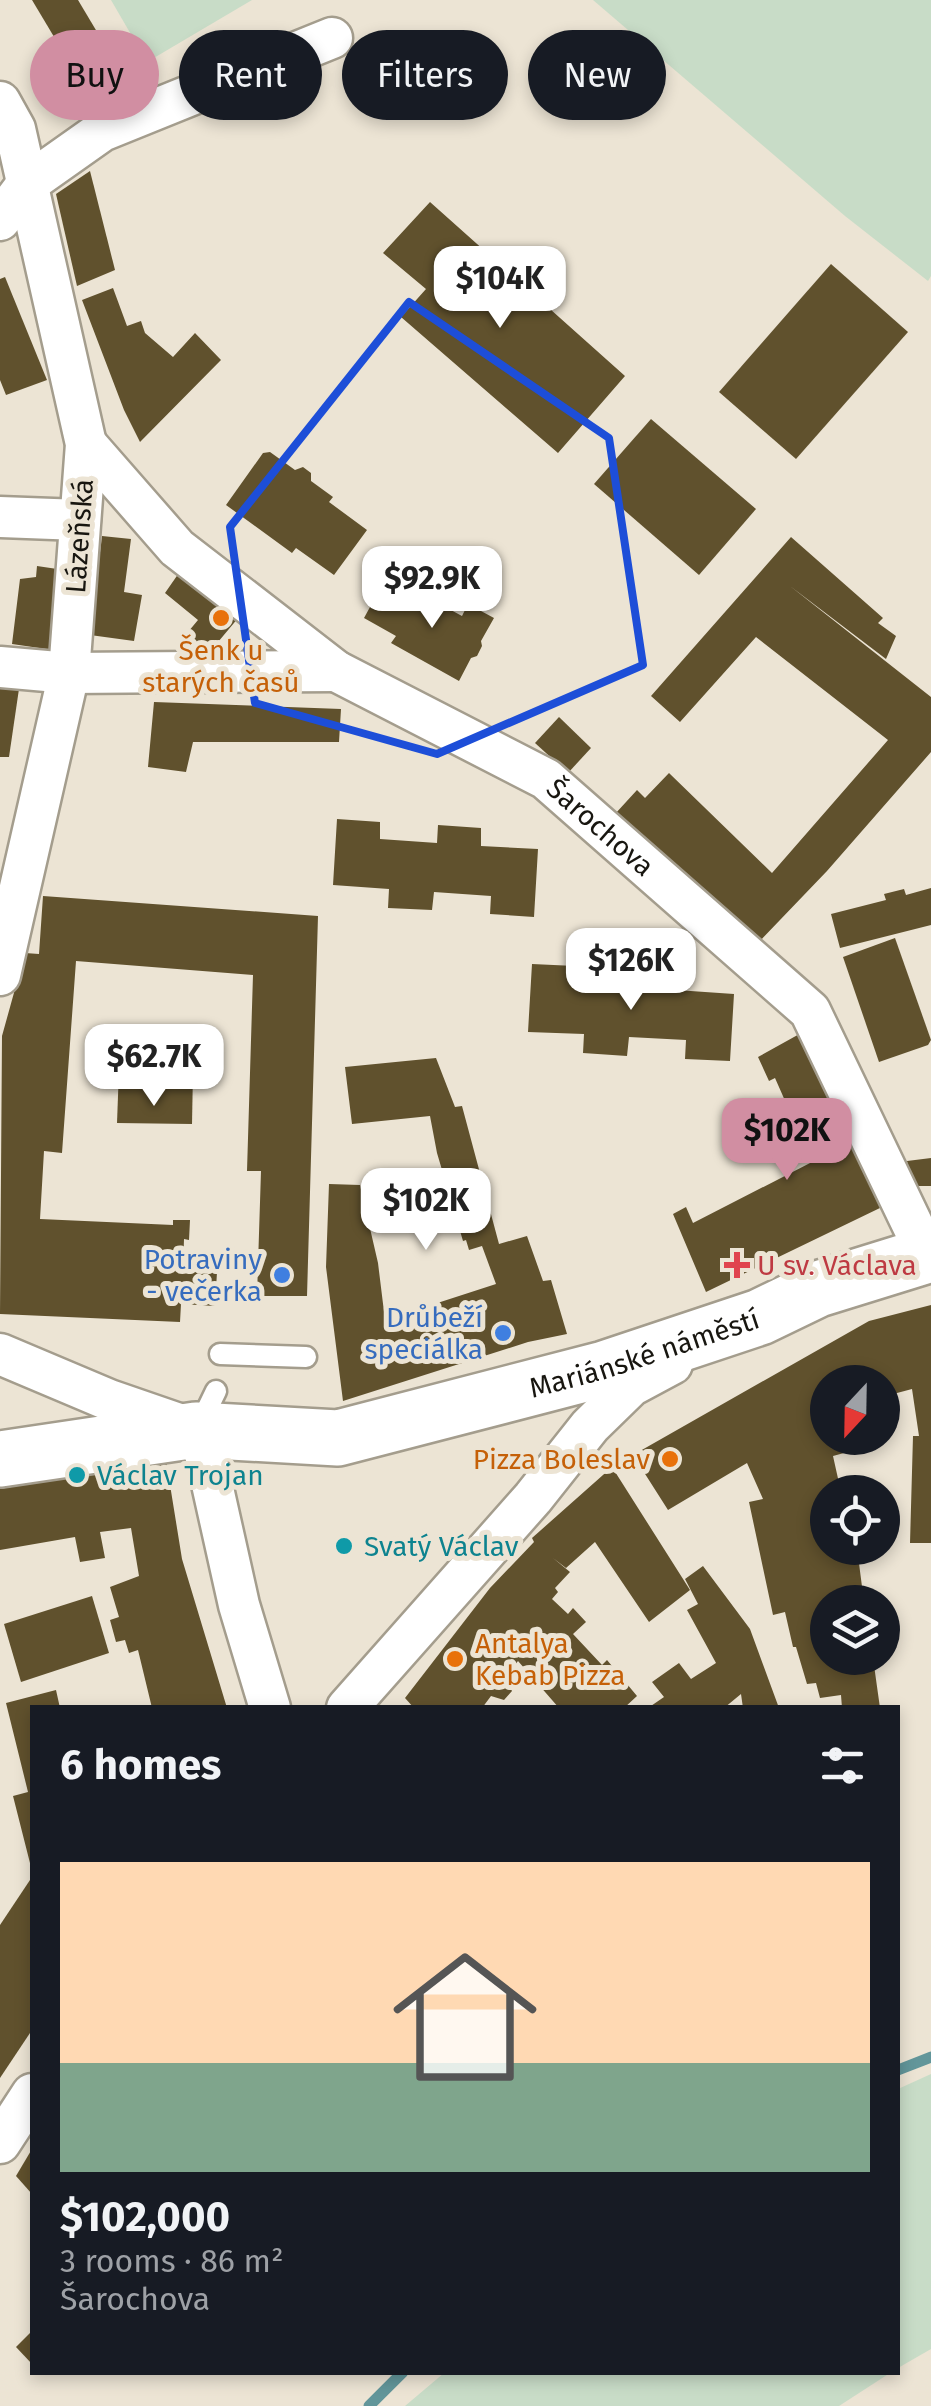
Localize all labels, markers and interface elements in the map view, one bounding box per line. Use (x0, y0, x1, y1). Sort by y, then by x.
chip: Buy (30, 30, 159, 120)
chip: Rent (179, 30, 322, 120)
chip: Filters (342, 30, 508, 120)
chip: New (528, 30, 666, 120)
pin: $104K (430, 246, 570, 331)
text: $104K (456, 259, 544, 297)
street label: Lázeňská (59, 478, 100, 594)
pin: $92.9K (351, 546, 513, 631)
text: $92.9K (384, 559, 480, 597)
marker: Šenk u starých časů (210, 607, 232, 629)
place label: Šenk u starých časů (142, 634, 300, 699)
street label: Šarochova (540, 772, 660, 883)
pin: $126K (561, 928, 701, 1013)
text: $126K (588, 941, 674, 979)
pin: $62.7K (73, 1024, 235, 1109)
text: $62.7K (107, 1037, 201, 1075)
pin: $102K (717, 1098, 857, 1183)
text: $102K (744, 1111, 830, 1149)
pin: $102K (356, 1168, 496, 1253)
text: $102K (383, 1181, 469, 1219)
place label: Potraviny - večerka (144, 1243, 262, 1308)
place label: U sv. Václava (757, 1249, 917, 1282)
marker: U sv. Václava (726, 1254, 748, 1276)
marker: Potraviny - večerka (271, 1264, 293, 1286)
place label: Drůbeží speciálka (364, 1301, 483, 1366)
street label: Mariánské náměstí (526, 1302, 764, 1405)
marker: Drůbeží speciálka (492, 1322, 514, 1344)
north arrow (810, 1365, 900, 1455)
map controls (810, 1365, 900, 1675)
place label: Pizza Boleslav (473, 1443, 650, 1476)
marker: Pizza Boleslav (659, 1448, 681, 1470)
place label: Václav Trojan (97, 1459, 264, 1492)
marker: Václav Trojan (66, 1464, 88, 1486)
button: locate (810, 1475, 900, 1565)
place label: Svatý Václav (364, 1530, 519, 1563)
marker: Svatý Václav (333, 1535, 355, 1557)
button: layers (810, 1585, 900, 1675)
place label: Antalya Kebab Pizza (475, 1627, 625, 1692)
marker: Antalya Kebab Pizza (444, 1648, 466, 1670)
icon: filters (815, 1738, 870, 1793)
text: 6 homes (60, 1740, 221, 1790)
icon: home (375, 1927, 555, 2107)
text: $102,000 (60, 2192, 230, 2242)
text: 3 rooms · 86 m² (60, 2242, 283, 2280)
text: Šarochova (60, 2280, 210, 2318)

